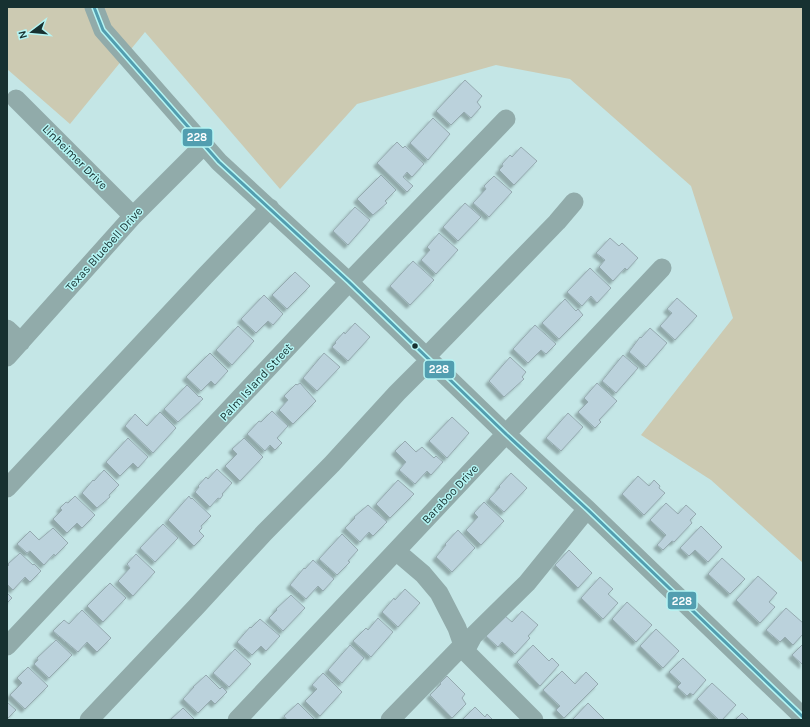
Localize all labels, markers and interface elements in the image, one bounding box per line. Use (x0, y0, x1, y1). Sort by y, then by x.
north arrow (12, 12, 52, 52)
text: N (16, 29, 30, 40)
street label: Linheimer Drive (40, 122, 110, 192)
line badge: 228 (182, 128, 213, 147)
text: 228 (187, 131, 207, 144)
street label: Texas Bluebell Drive (63, 204, 145, 294)
street label: Palm Island Street (217, 340, 296, 424)
unlabelled marker (410, 341, 420, 351)
line badge: 228 (424, 360, 455, 379)
text: 228 (429, 363, 449, 376)
street label: Baraboo Drive (419, 461, 481, 527)
line badge: 228 (667, 591, 697, 610)
text: 228 (672, 595, 692, 608)

